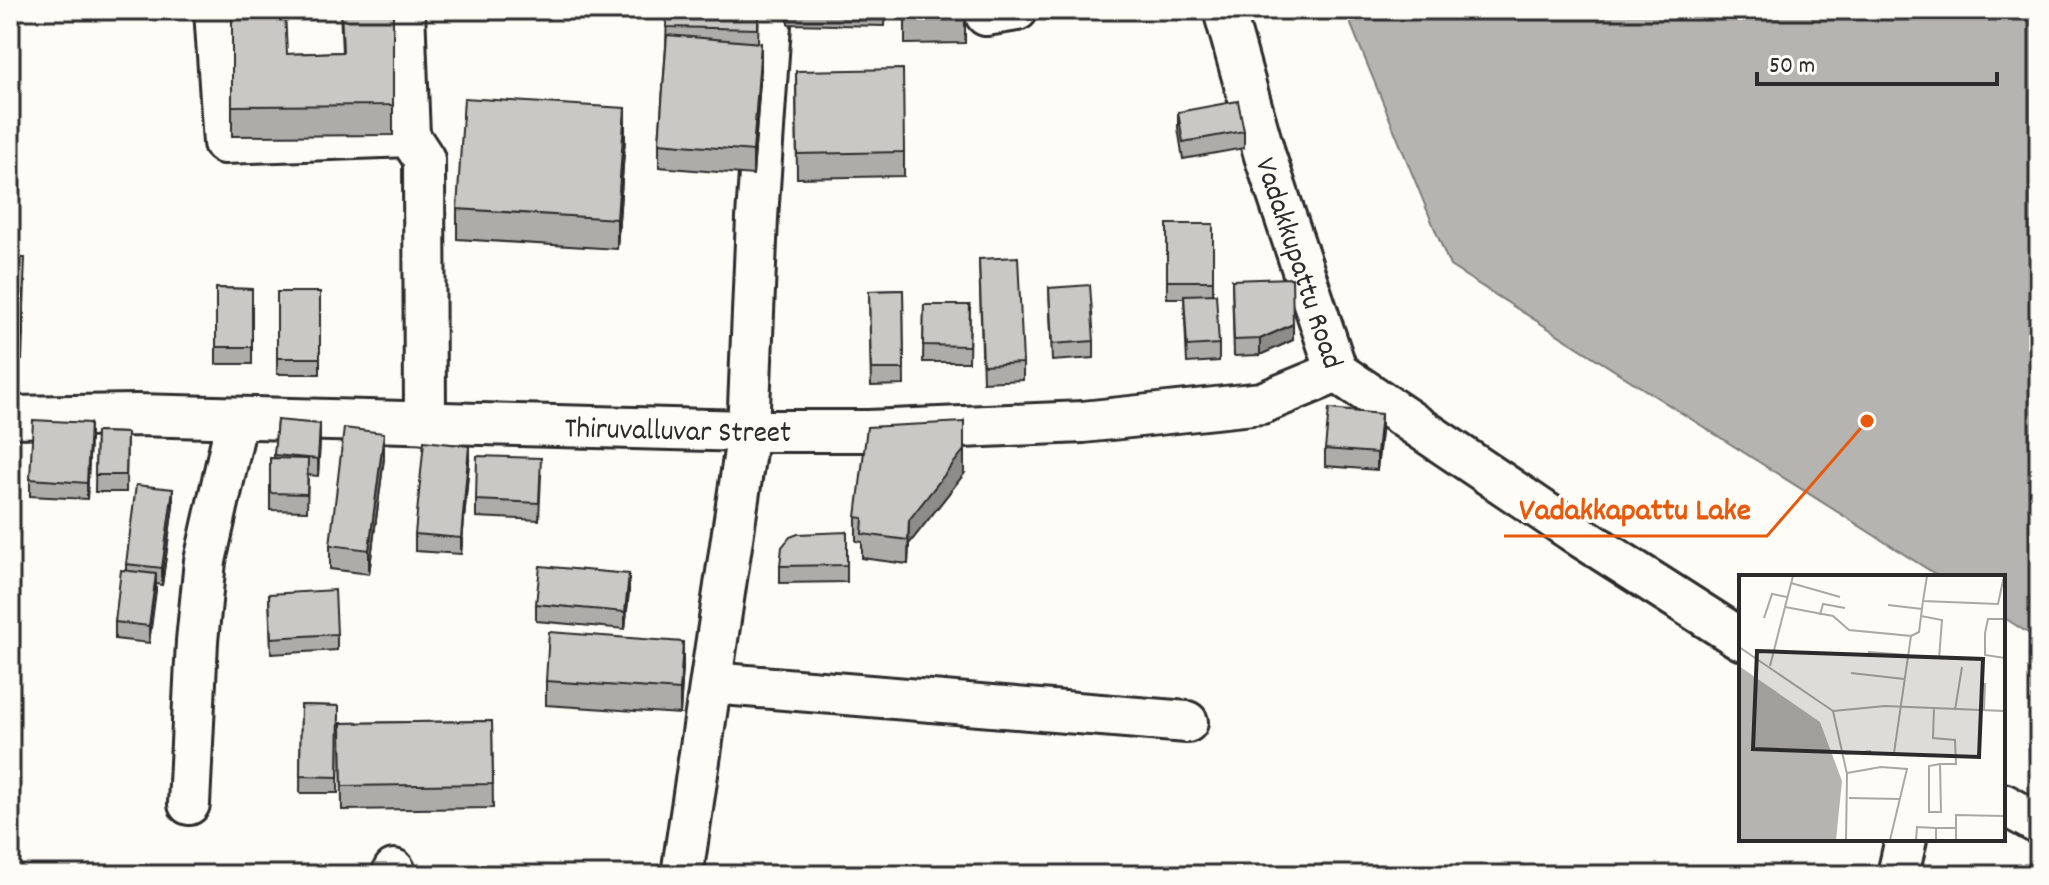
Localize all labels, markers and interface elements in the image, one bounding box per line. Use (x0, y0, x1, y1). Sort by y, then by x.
scale bar (1757, 36, 1997, 86)
text: 50 m (1769, 50, 1815, 84)
street label: Vadakkupattu Road (1241, 153, 1351, 375)
street label: Thiruvalluvar Street (564, 409, 791, 457)
callout: Vadakkapattu Lake (1504, 480, 1767, 536)
text: Vadakkapattu Lake (1519, 490, 1751, 536)
inset map (1739, 575, 2005, 841)

